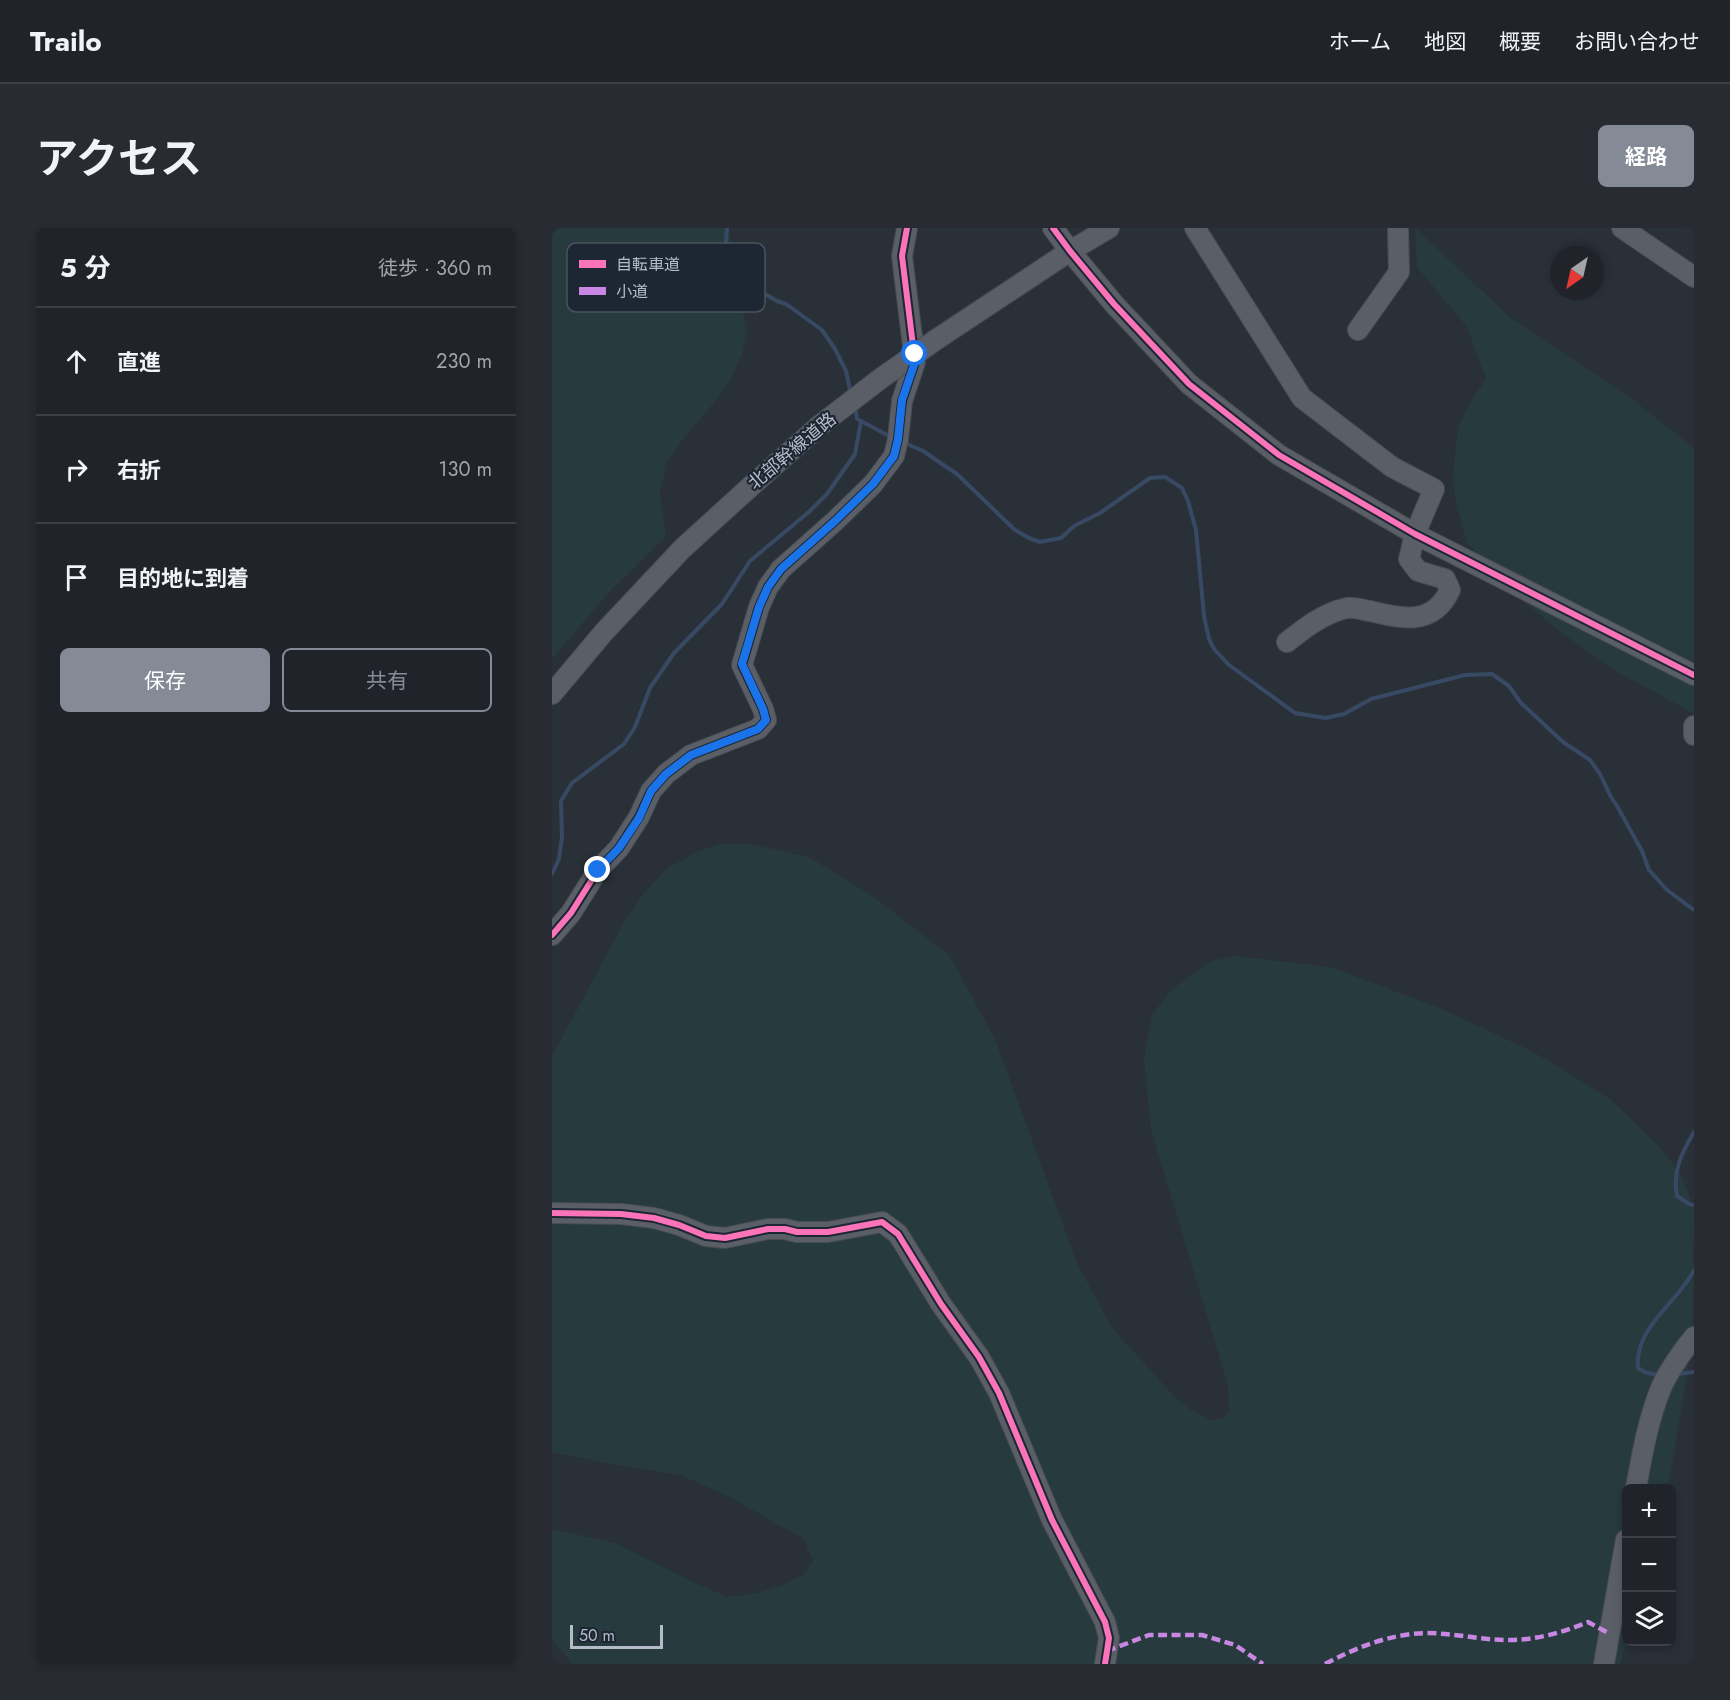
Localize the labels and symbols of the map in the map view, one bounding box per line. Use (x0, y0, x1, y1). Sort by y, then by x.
legend (567, 243, 765, 312)
north arrow (1550, 246, 1604, 300)
text: 自転車道 (616, 253, 680, 276)
text: 小道 (616, 280, 648, 303)
route start (901, 340, 927, 366)
street label: 北部幹線道路 (742, 406, 842, 496)
route end (584, 856, 610, 882)
scale bar (570, 1622, 663, 1650)

